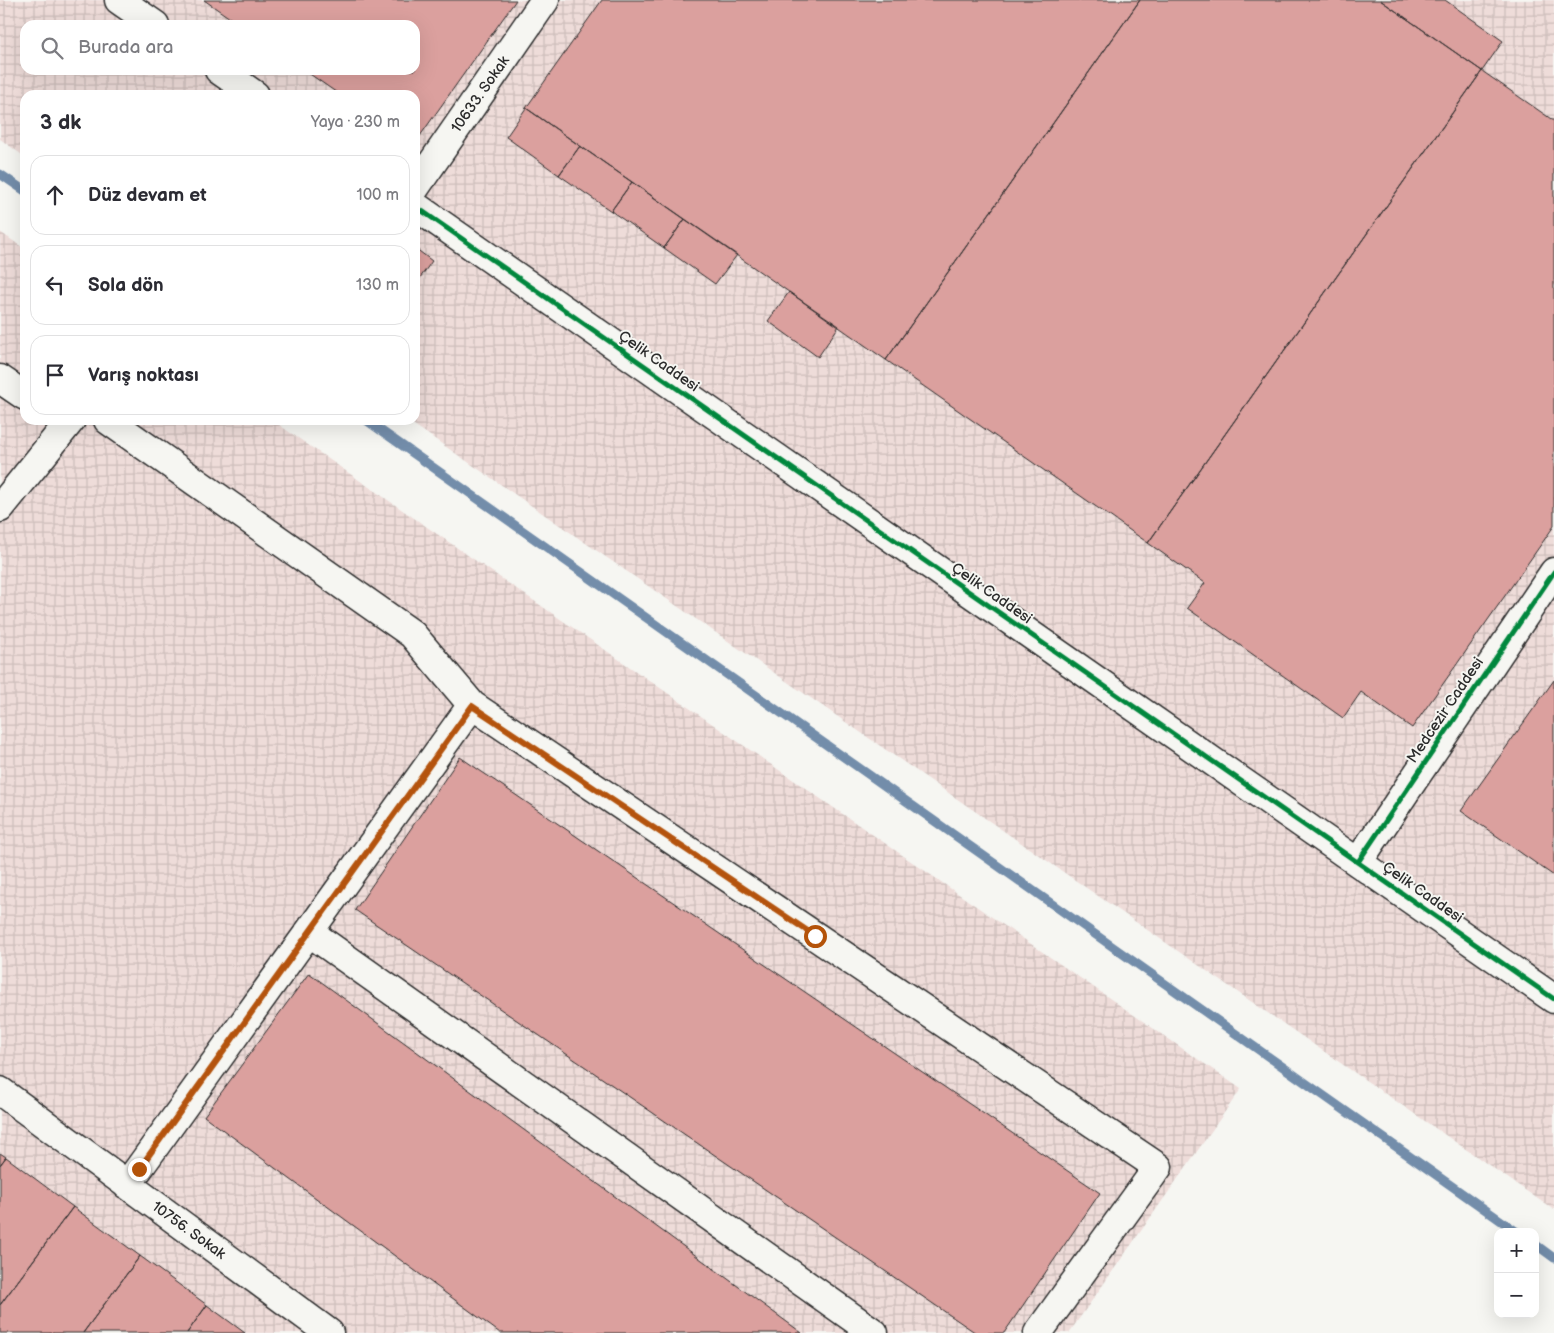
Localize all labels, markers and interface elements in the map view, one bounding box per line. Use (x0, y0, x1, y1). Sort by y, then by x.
search box (20, 20, 420, 75)
icon: search (38, 34, 66, 62)
text: Burada ara (78, 36, 174, 59)
street label: 10633. Sokak (447, 52, 514, 136)
text: 3 dk (40, 110, 81, 135)
text: Yaya · 230 m (311, 113, 400, 132)
icon: ahead (41, 181, 69, 209)
text: Düz devam et (88, 184, 207, 207)
text: 100 m (356, 186, 399, 205)
icon: left (41, 271, 69, 299)
text: Sola dön (88, 274, 164, 297)
text: 130 m (356, 276, 399, 295)
street label: Çelik Caddesi (615, 327, 703, 396)
icon: arrive (41, 361, 69, 389)
text: Varış noktası (88, 364, 199, 387)
street label: Çelik Caddesi (948, 559, 1036, 628)
street label: Medcezir Caddesi (1403, 654, 1488, 767)
street label: Çelik Caddesi (1379, 858, 1467, 927)
route start (804, 925, 827, 948)
route end (128, 1158, 151, 1181)
street label: 10756. Sokak (148, 1197, 230, 1264)
map controls (1494, 1228, 1539, 1318)
button: + (1494, 1228, 1539, 1273)
button: − (1494, 1273, 1539, 1318)

